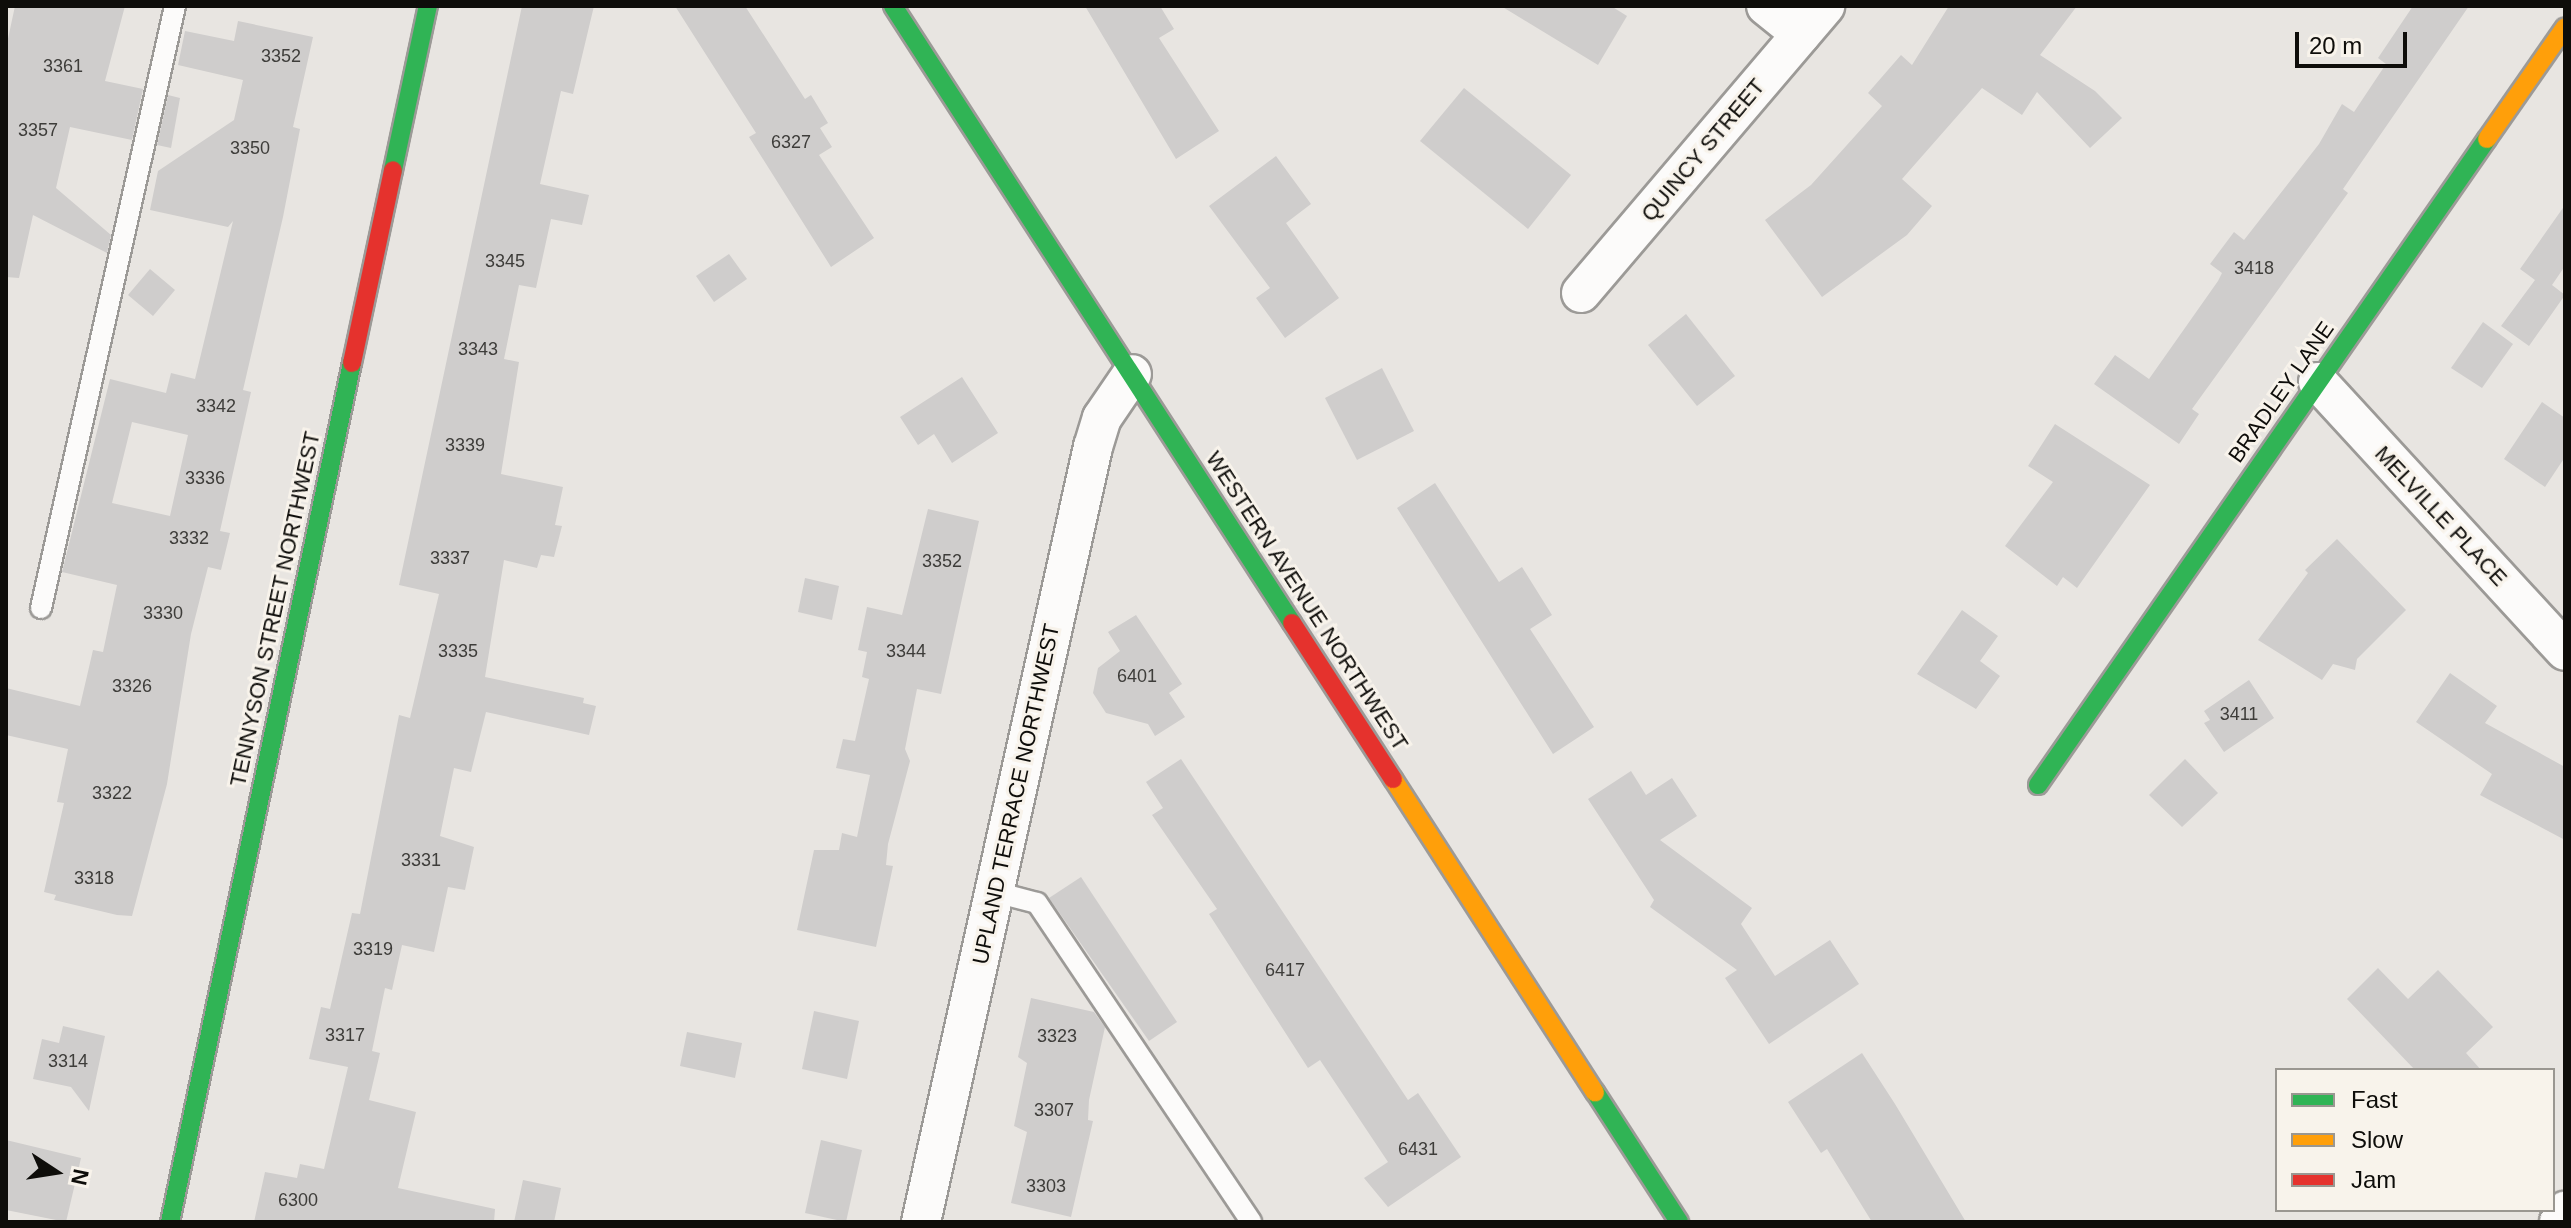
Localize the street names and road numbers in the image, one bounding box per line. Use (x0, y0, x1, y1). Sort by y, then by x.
street label: QUINCY STREET (1636, 73, 1770, 227)
street label: BRADLEY LANE (2222, 316, 2340, 468)
street label: TENNYSON STREET NORTHWEST (224, 429, 326, 789)
street label: MELVILLE PLACE (2369, 441, 2513, 591)
street label: WESTERN AVENUE NORTHWEST (1200, 446, 1414, 756)
street label: UPLAND TERRACE NORTHWEST (967, 621, 1065, 967)

